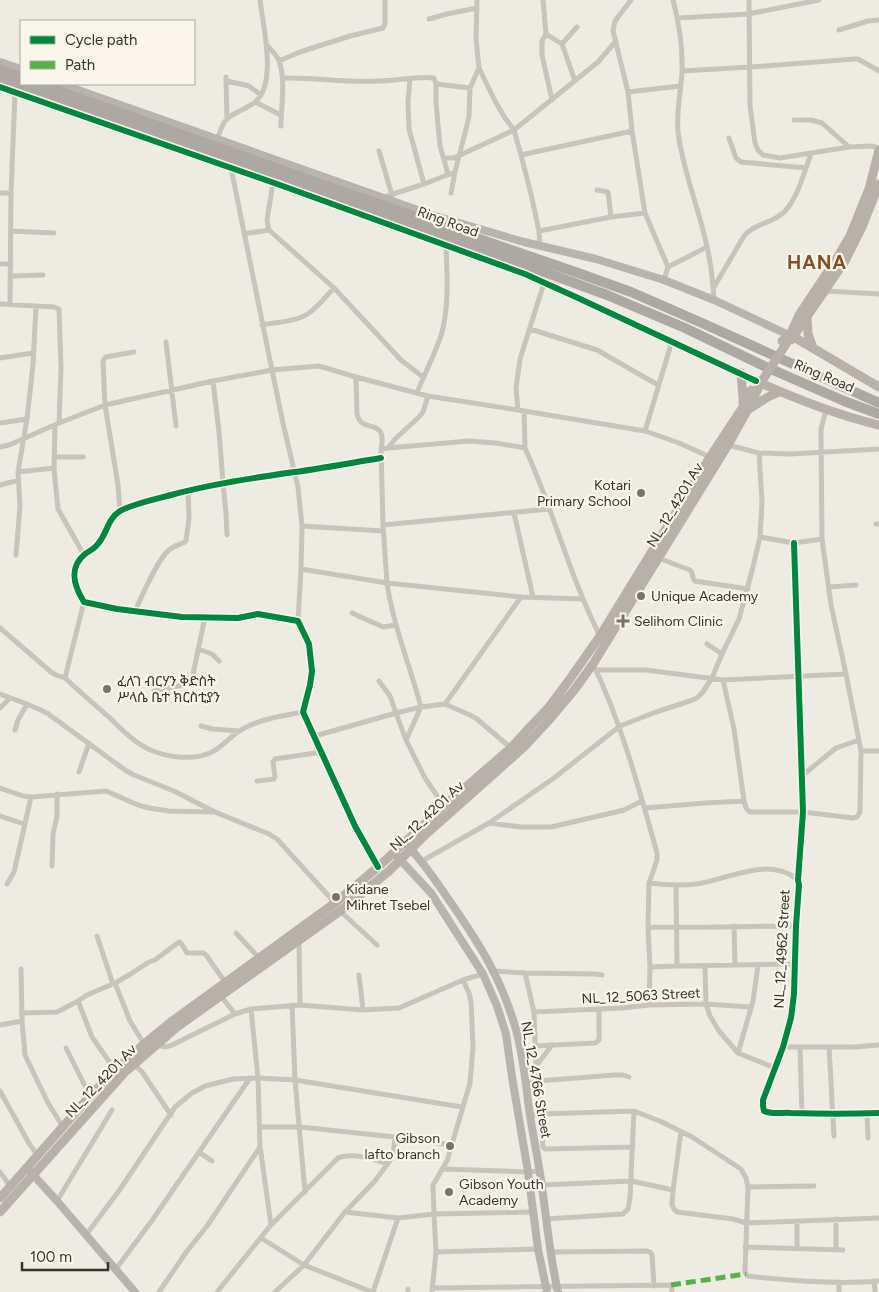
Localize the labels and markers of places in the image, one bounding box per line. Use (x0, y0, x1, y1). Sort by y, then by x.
place label: Kotari Primary School (537, 477, 631, 510)
marker: Kotari Primary School (635, 487, 647, 499)
place label: Unique Academy (651, 588, 759, 605)
marker: Unique Academy (635, 590, 647, 602)
place label: Selihom Clinic (634, 613, 723, 630)
marker: Selihom Clinic (616, 614, 630, 628)
place label: ፈለገ ብርሃን ቅድስት ሥላሴ ቤተ ክርስቲያን (117, 673, 220, 706)
marker: ፈለገ ብርሃን ቅድስት ሥላሴ ቤተ ክርስቲያን (101, 683, 113, 695)
place label: Kidane Mihret Tsebel (346, 881, 430, 914)
marker: Kidane Mihret Tsebel (330, 891, 342, 903)
place label: Gibson lafto branch (365, 1130, 440, 1163)
marker: Gibson lafto branch (444, 1140, 456, 1152)
place label: Gibson Youth Academy (459, 1176, 544, 1209)
marker: Gibson Youth Academy (443, 1186, 455, 1198)

